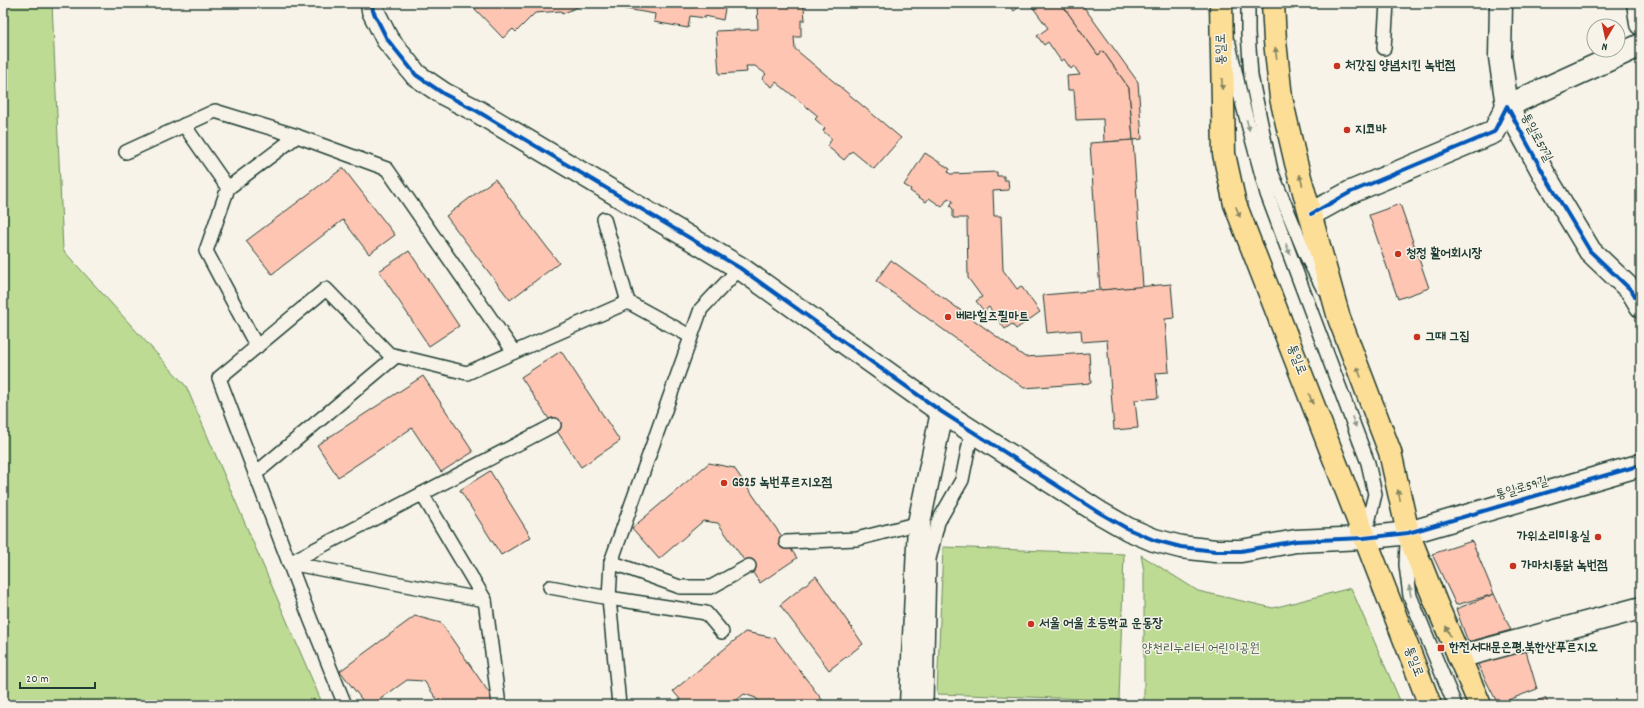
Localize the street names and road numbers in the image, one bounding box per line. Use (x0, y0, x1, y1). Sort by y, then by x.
street label: 통일로 (1212, 33, 1232, 65)
street label: 통일로57길 (1515, 110, 1557, 166)
street label: 통일로 (1282, 342, 1310, 378)
street label: 통일로59길 (1494, 472, 1550, 506)
street label: 통일로 (1399, 644, 1427, 680)

